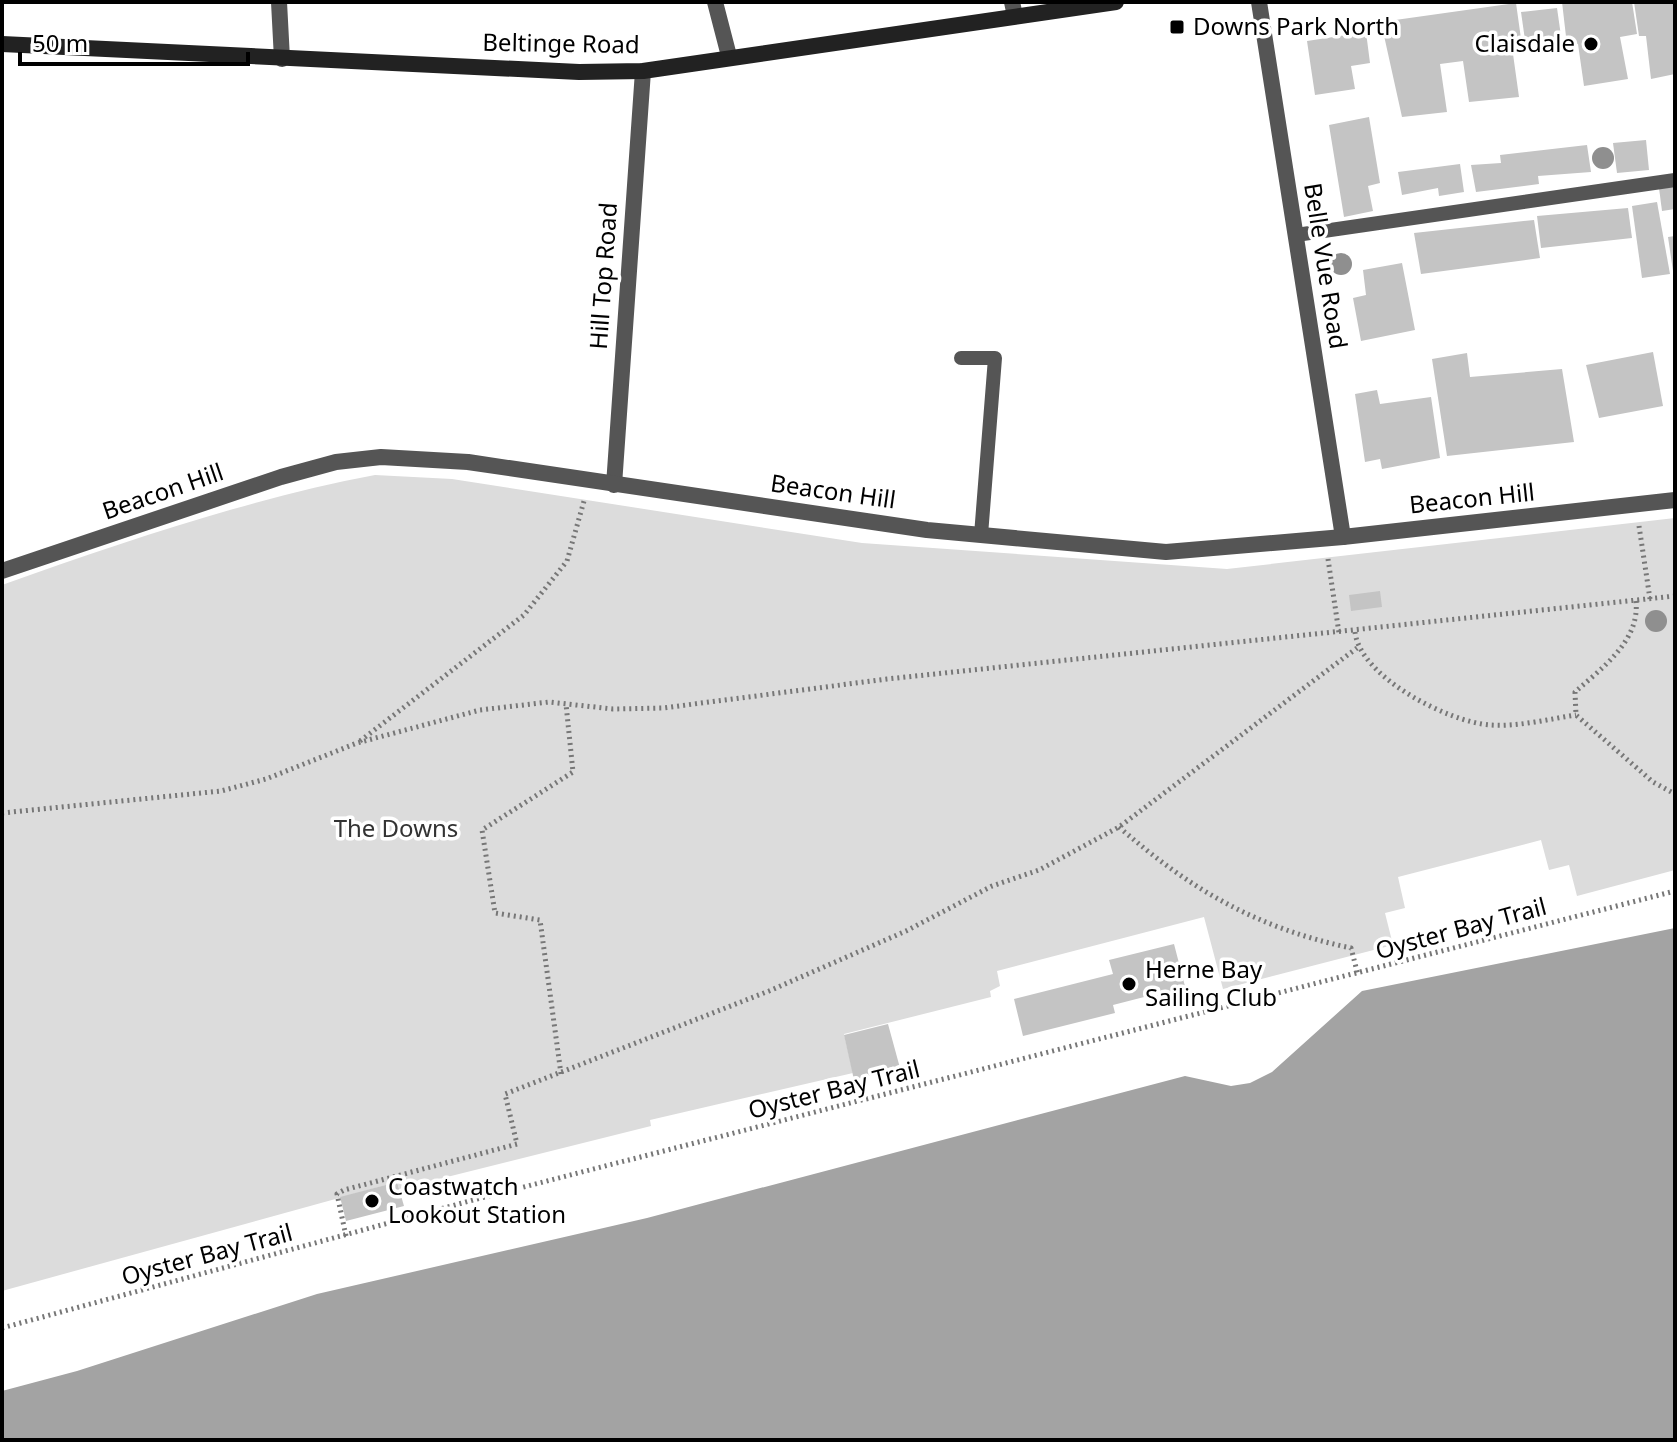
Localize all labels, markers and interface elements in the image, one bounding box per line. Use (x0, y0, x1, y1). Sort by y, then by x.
place label: Downs Park North (1193, 9, 1399, 42)
scale bar (20, 16, 248, 66)
marker: Downs Park North (1168, 18, 1186, 36)
street label: Beltinge Road (482, 25, 640, 60)
text: 50 m (32, 26, 88, 59)
place label: Claisdale (1475, 26, 1575, 59)
marker: Claisdale (1582, 35, 1600, 53)
street label: Belle Vue Road (1297, 180, 1356, 351)
street label: Hill Top Road (581, 201, 624, 351)
street label: Beacon Hill (98, 454, 227, 527)
street label: Beacon Hill (768, 465, 898, 516)
street label: Beacon Hill (1407, 475, 1536, 521)
park label: The Downs (334, 811, 458, 844)
street label: Oyster Bay Trail (1371, 889, 1550, 966)
place label: Herne Bay Sailing Club (1145, 952, 1277, 1013)
marker: Herne Bay Sailing Club (1120, 975, 1138, 993)
street label: Oyster Bay Trail (744, 1051, 923, 1126)
place label: Coastwatch Lookout Station (388, 1169, 566, 1230)
marker: Coastwatch Lookout Station (363, 1192, 381, 1210)
street label: Oyster Bay Trail (117, 1215, 296, 1292)

